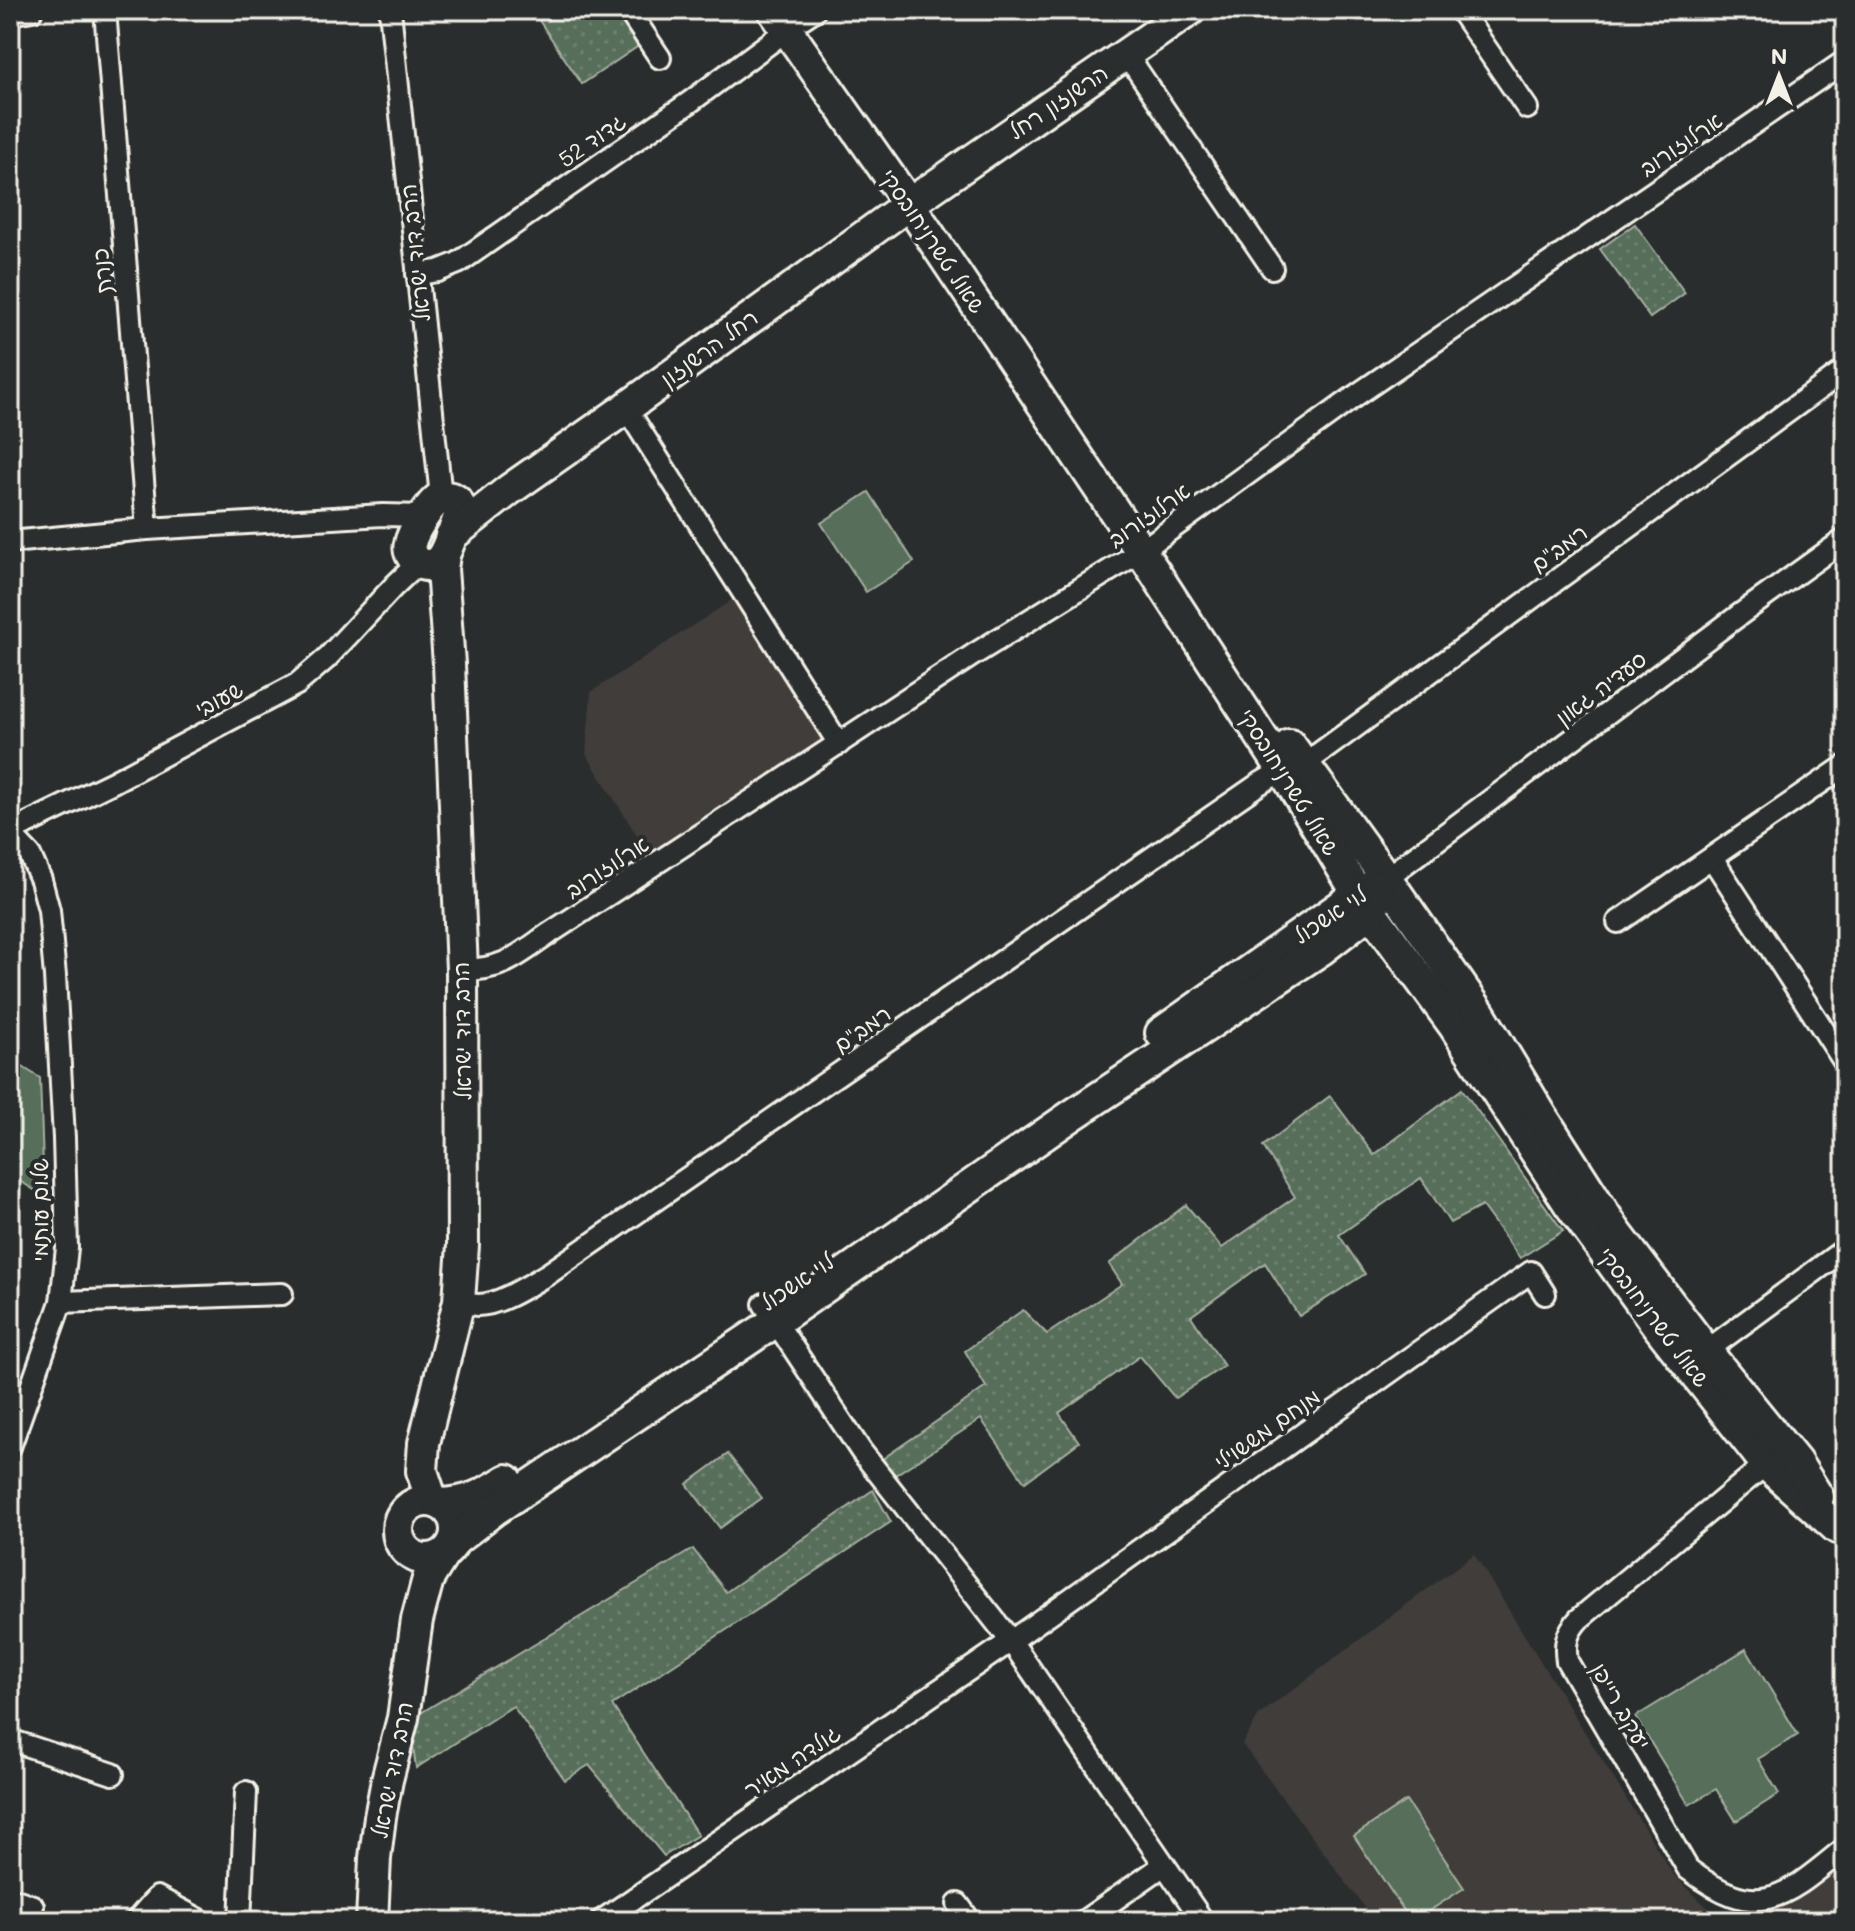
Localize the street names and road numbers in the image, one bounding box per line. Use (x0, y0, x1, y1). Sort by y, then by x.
street label: הרשנזון רחל (1002, 58, 1113, 145)
street label: ארלוזורוב (1634, 105, 1728, 182)
street label: גדוד 52 (552, 106, 631, 173)
street label: שאול טשרניחובסקי (874, 163, 992, 319)
street label: הרב דוד ישראל (393, 183, 436, 323)
street label: כנרת (85, 247, 118, 295)
street label: רחל הרשנזון (654, 302, 763, 393)
street label: ארלוזורוב (1102, 476, 1195, 553)
street label: רמב"ם (1525, 517, 1593, 578)
street label: סעדיה גאון (1549, 644, 1652, 731)
street label: שעובי (190, 674, 248, 723)
street label: שאול טשרניחובסקי (1233, 703, 1346, 861)
street label: ארלוזורוב (559, 829, 654, 904)
street label: לוי אשכול (1287, 879, 1373, 950)
street label: הרב דוד ישראל (446, 961, 477, 1101)
street label: רמב"ם (827, 999, 896, 1059)
street label: שלום עותמי (25, 1158, 54, 1262)
street label: שאול טשרניחובסקי (1592, 1241, 1717, 1393)
street label: לוי אשכול (754, 1246, 840, 1317)
street label: מנחם מששוילי (1208, 1381, 1325, 1476)
street label: יעקב רייפן (1585, 1657, 1658, 1754)
street label: הרב דוד ישראל (364, 1699, 419, 1841)
street label: גולדה מאיר (738, 1718, 846, 1804)

